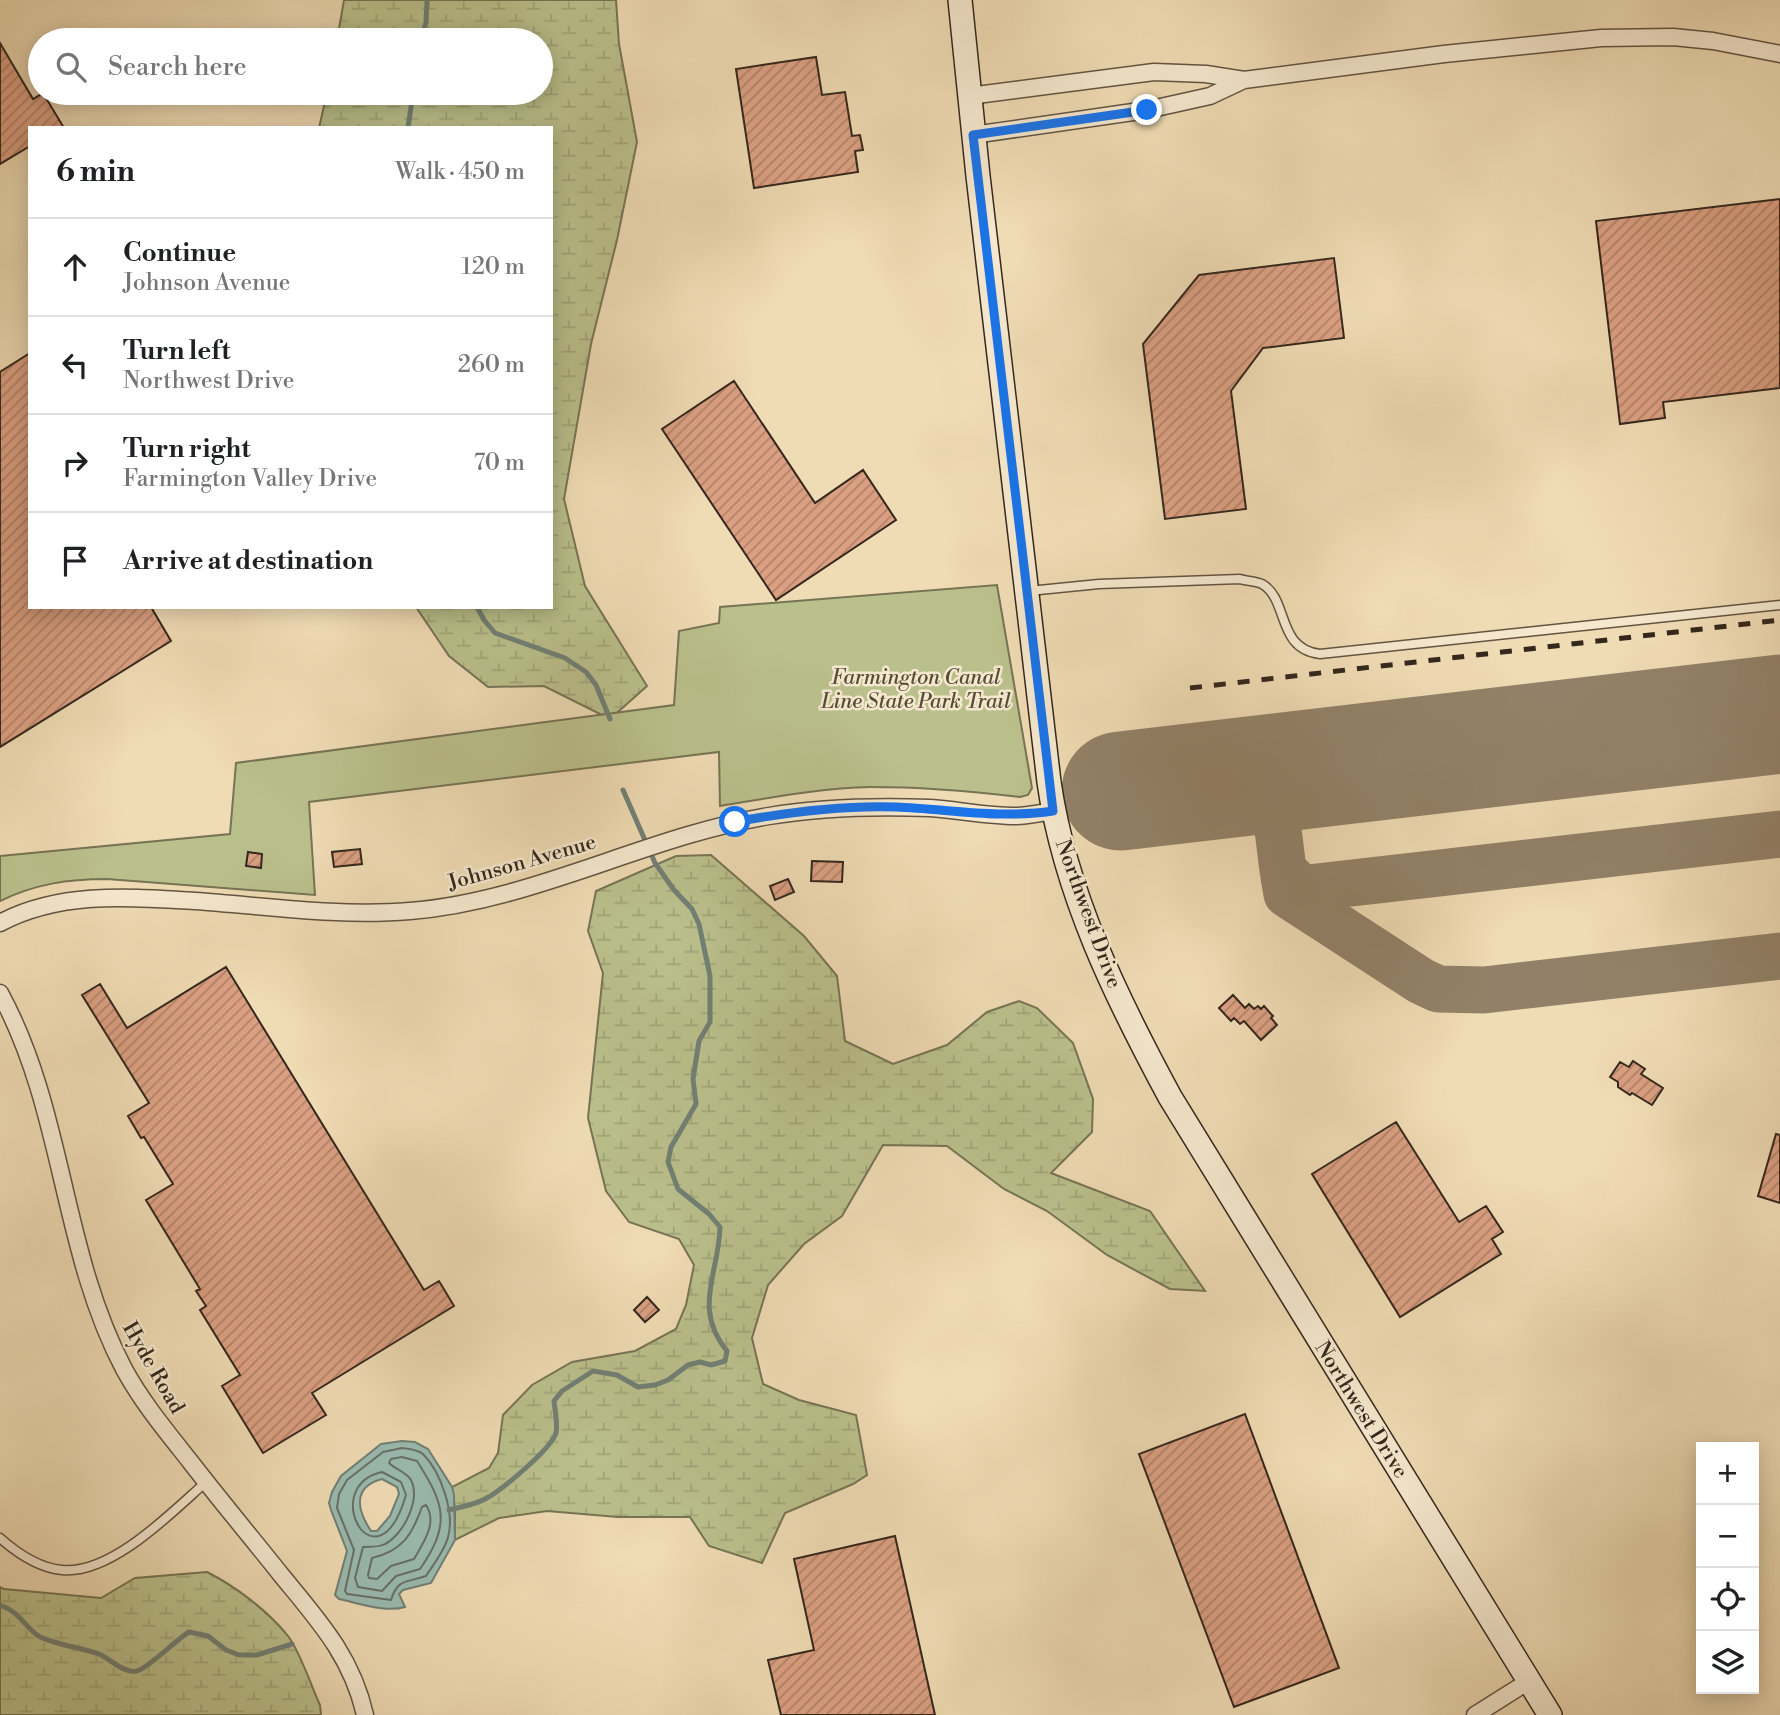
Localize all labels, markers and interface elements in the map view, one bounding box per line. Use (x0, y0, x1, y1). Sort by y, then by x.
search box (28, 28, 553, 105)
icon: search (52, 48, 90, 86)
text: Search here (108, 51, 247, 83)
route end (1131, 94, 1162, 125)
text: 6 min (56, 153, 135, 191)
text: Walk · 450 m (395, 158, 525, 186)
text: Continue (123, 237, 236, 269)
icon: ahead (56, 248, 94, 286)
text: 120 m (461, 253, 525, 281)
text: Johnson Avenue (123, 269, 290, 297)
text: Turn left (123, 335, 231, 367)
icon: left (56, 346, 94, 384)
text: 260 m (458, 351, 525, 379)
text: Northwest Drive (123, 367, 294, 395)
text: Turn right (123, 433, 251, 465)
icon: right (56, 444, 94, 482)
text: 70 m (474, 449, 525, 477)
text: Farmington Valley Drive (123, 465, 377, 493)
icon: arrive (56, 542, 94, 580)
text: Arrive at destination (123, 545, 373, 577)
park label: Farmington Canal Line State Park Trail (820, 665, 1011, 715)
route start (719, 806, 750, 837)
street label: Johnson Avenue (444, 829, 599, 897)
street label: Northwest Drive (1049, 836, 1127, 992)
street label: Hyde Road (116, 1317, 190, 1419)
street label: Northwest Drive (1309, 1337, 1413, 1483)
map controls (1696, 1442, 1759, 1694)
button: + (1696, 1442, 1759, 1505)
button: − (1696, 1505, 1759, 1568)
button: locate (1696, 1568, 1759, 1631)
button: layers (1696, 1631, 1759, 1694)

